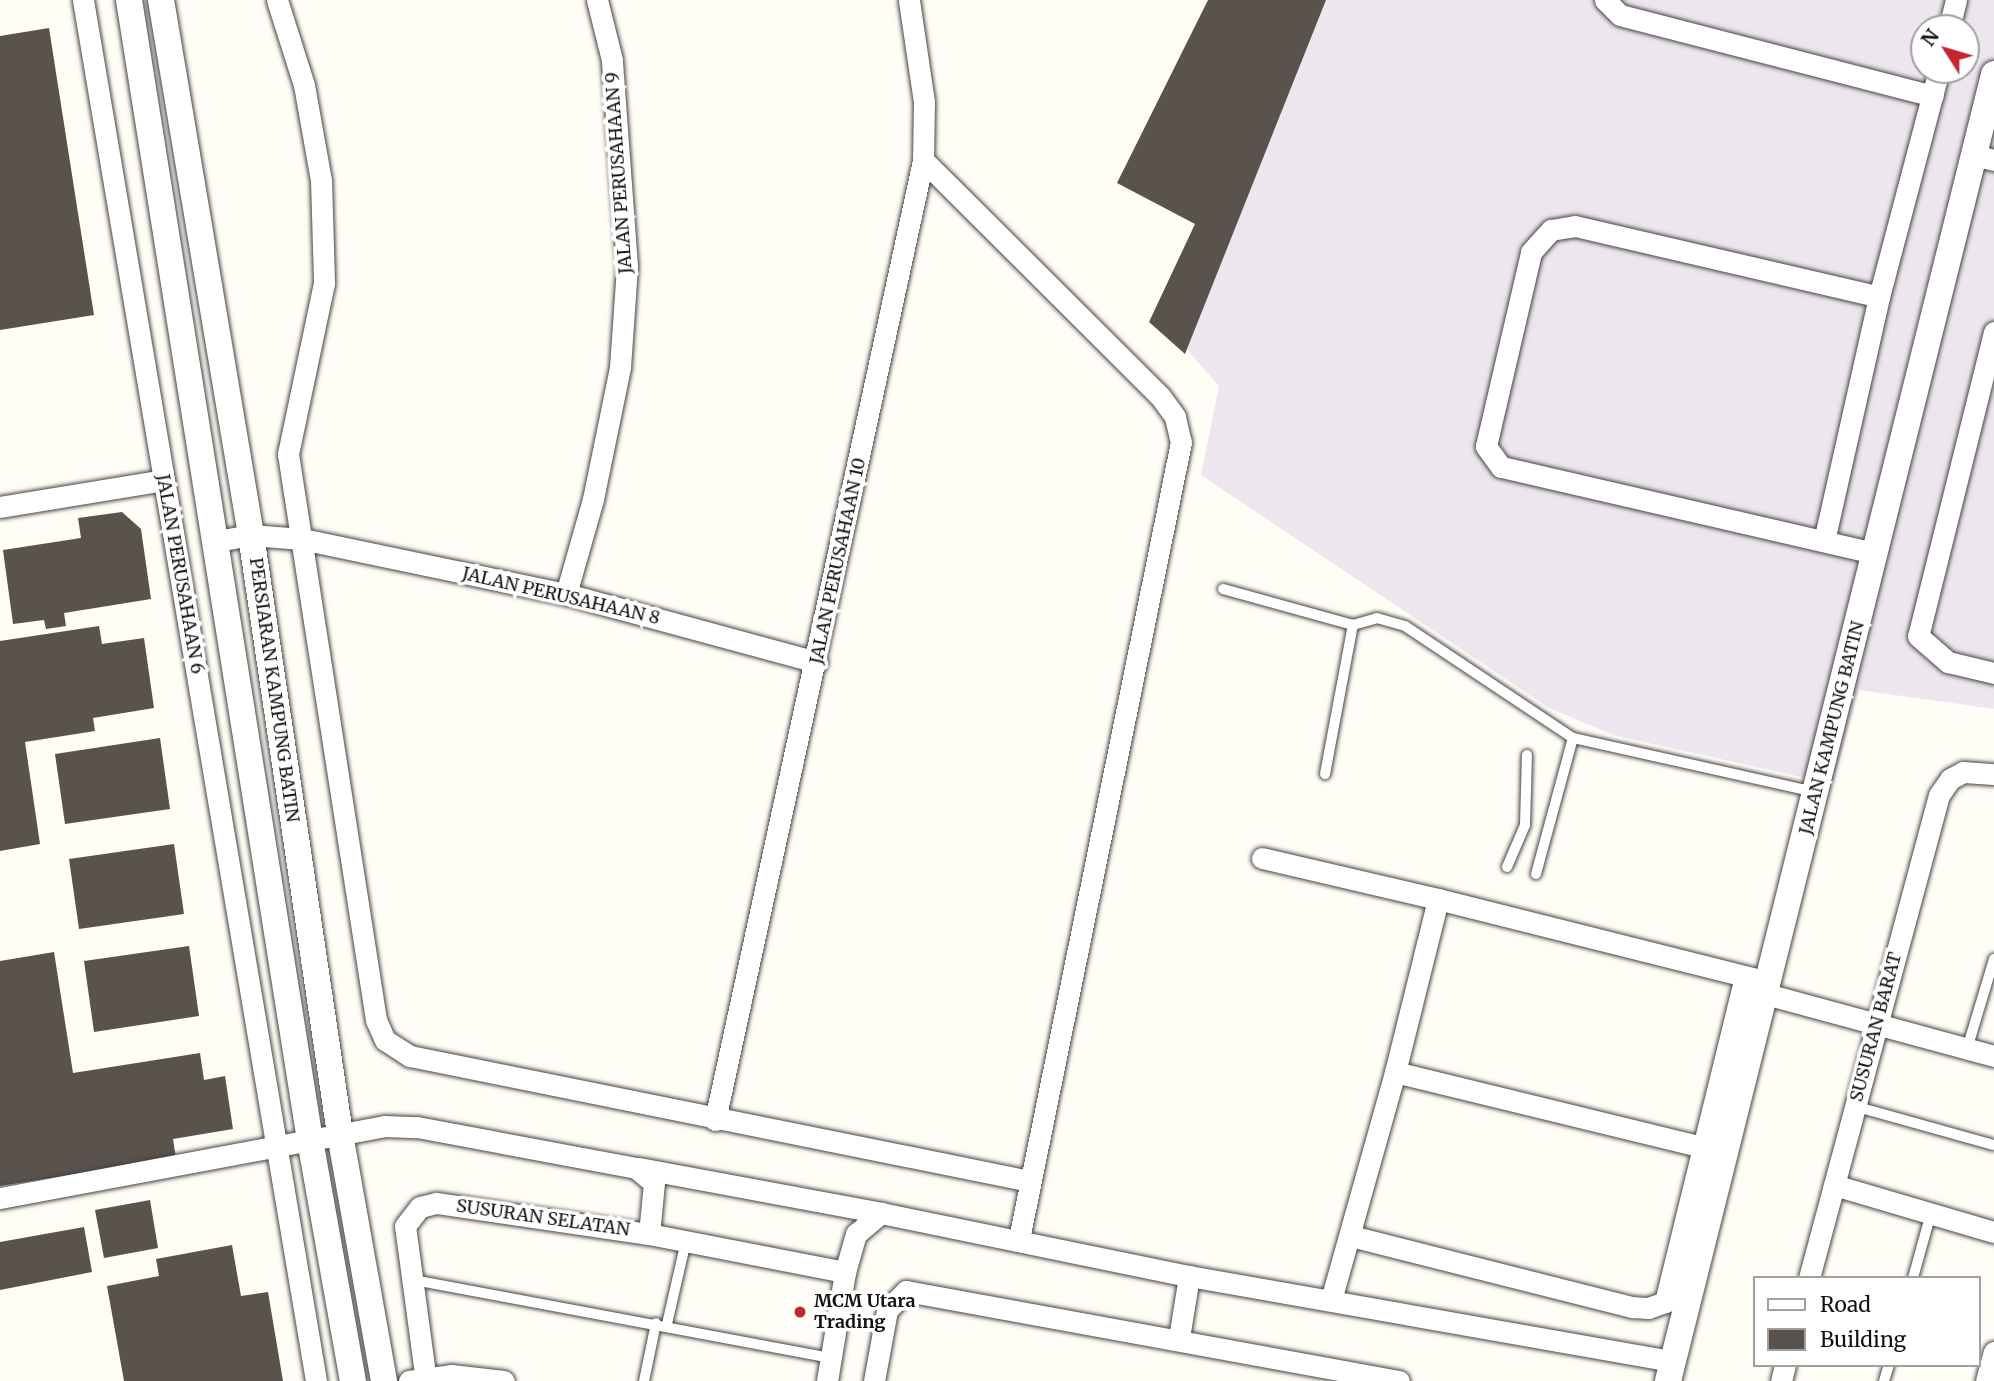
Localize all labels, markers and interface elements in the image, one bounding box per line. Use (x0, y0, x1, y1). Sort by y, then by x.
north arrow (1910, 14, 1980, 84)
text: N (1916, 24, 1944, 51)
street label: JALAN PERUSAHAAN 9 (601, 71, 637, 275)
street label: JALAN PERUSAHAAN 10 (806, 456, 870, 666)
street label: JALAN PERUSAHAAN 6 (152, 472, 208, 676)
street label: PERSIARAN KAMPUNG BATIN (245, 556, 303, 824)
street label: JALAN PERUSAHAAN 8 (460, 563, 662, 629)
street label: JALAN KAMPUNG BATIN (1795, 619, 1869, 837)
street label: SUSURAN BARAT (1846, 950, 1906, 1104)
street label: SUSURAN SELATAN (455, 1195, 631, 1241)
legend (1752, 1276, 1980, 1367)
place label: MCM Utara Trading (814, 1291, 915, 1334)
text: Road (1820, 1291, 1871, 1318)
marker: MCM Utara Trading (792, 1304, 808, 1320)
text: Building (1820, 1326, 1906, 1353)

